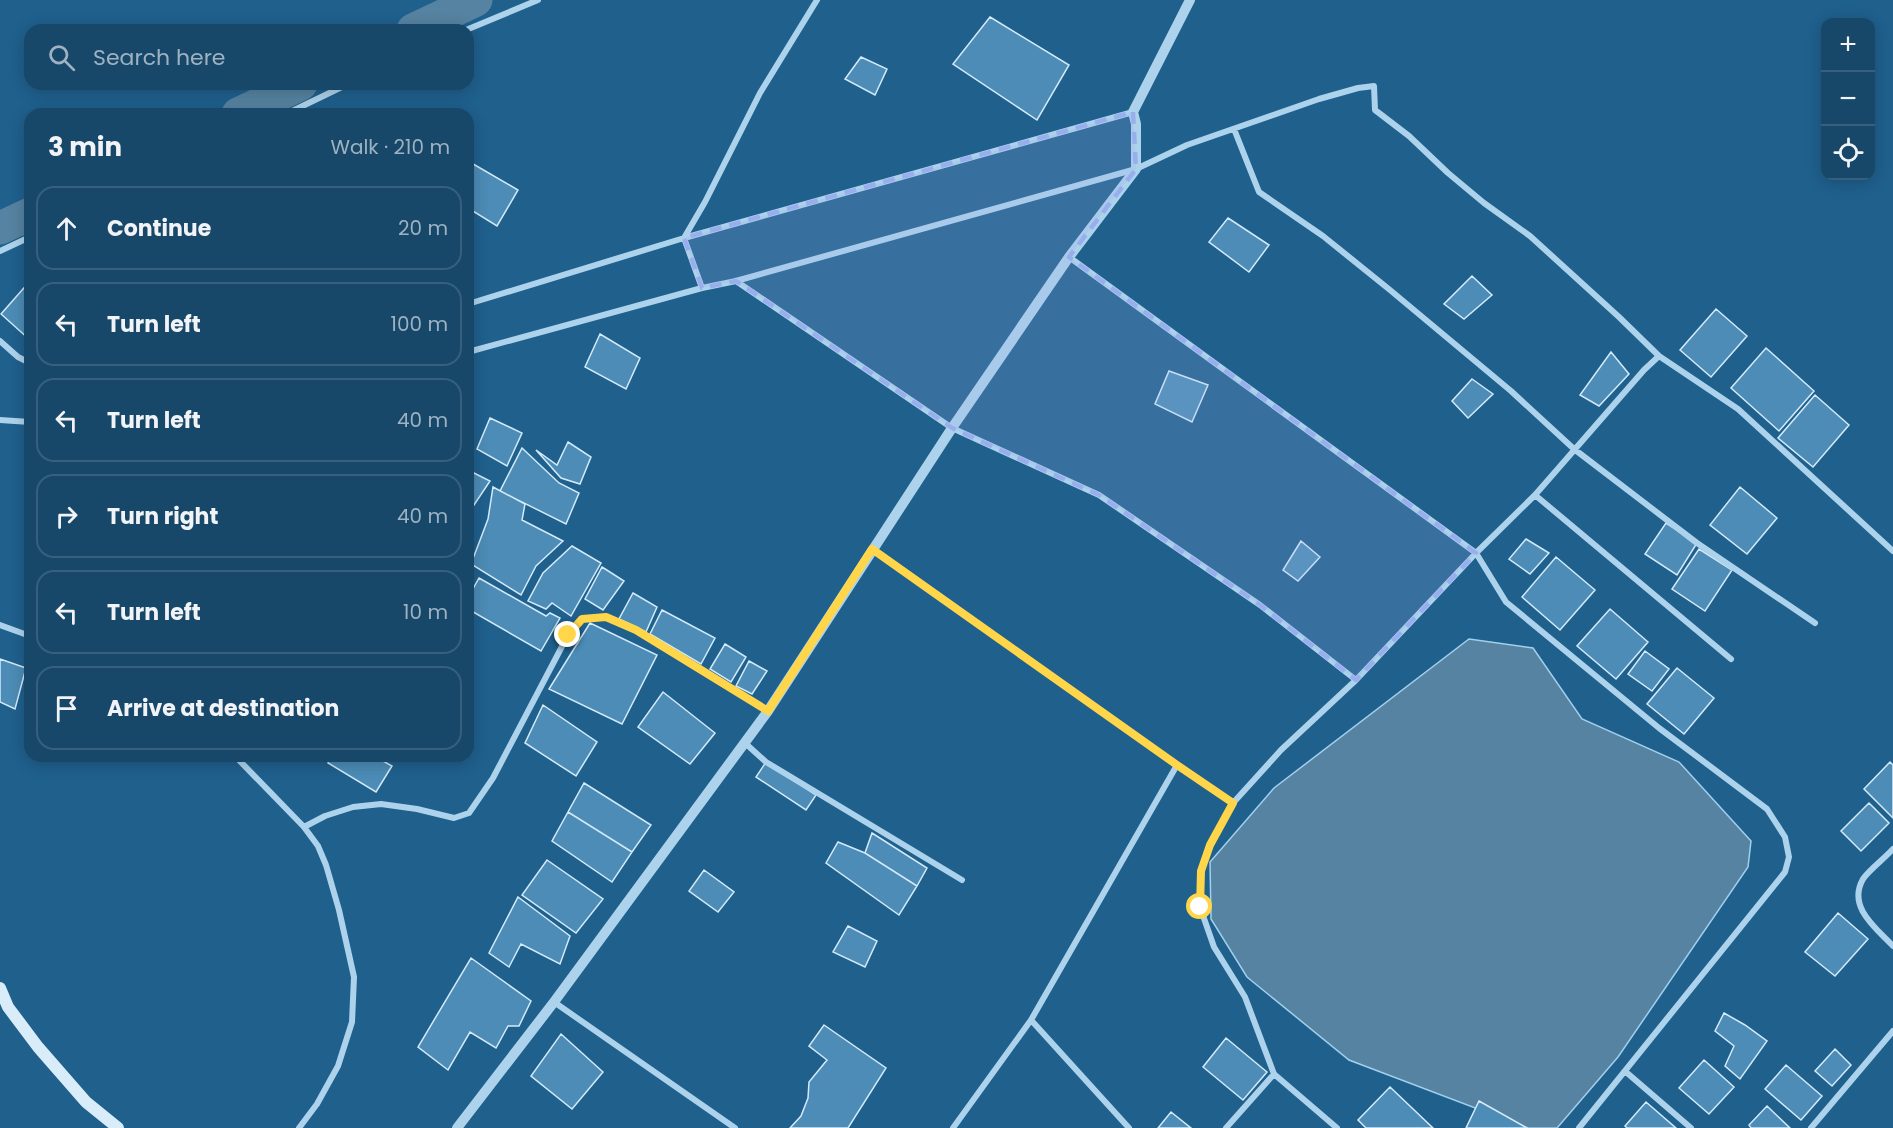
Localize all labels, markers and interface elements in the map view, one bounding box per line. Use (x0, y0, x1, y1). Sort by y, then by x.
map controls (1821, 18, 1875, 180)
button: + (1821, 18, 1875, 72)
search box (24, 24, 474, 90)
icon: search (45, 41, 78, 74)
text: Search here (93, 42, 226, 73)
button: − (1821, 72, 1875, 126)
button: locate (1821, 126, 1875, 180)
text: 3 min (48, 129, 122, 165)
text: Walk · 210 m (330, 133, 450, 161)
icon: ahead (50, 212, 83, 245)
text: Continue (107, 213, 211, 244)
text: 20 m (398, 214, 448, 242)
icon: left (50, 308, 83, 341)
text: Turn left (107, 309, 201, 340)
text: 100 m (391, 310, 448, 338)
icon: left (50, 404, 83, 437)
text: Turn left (107, 405, 201, 436)
text: 40 m (397, 406, 448, 434)
icon: right (50, 500, 83, 533)
text: Turn right (107, 501, 218, 532)
text: 40 m (397, 502, 448, 530)
icon: left (50, 596, 83, 629)
text: Turn left (107, 597, 201, 628)
text: 10 m (403, 598, 448, 626)
route end (554, 621, 580, 647)
icon: arrive (50, 692, 83, 725)
text: Arrive at destination (107, 693, 339, 724)
route start (1186, 893, 1212, 919)

